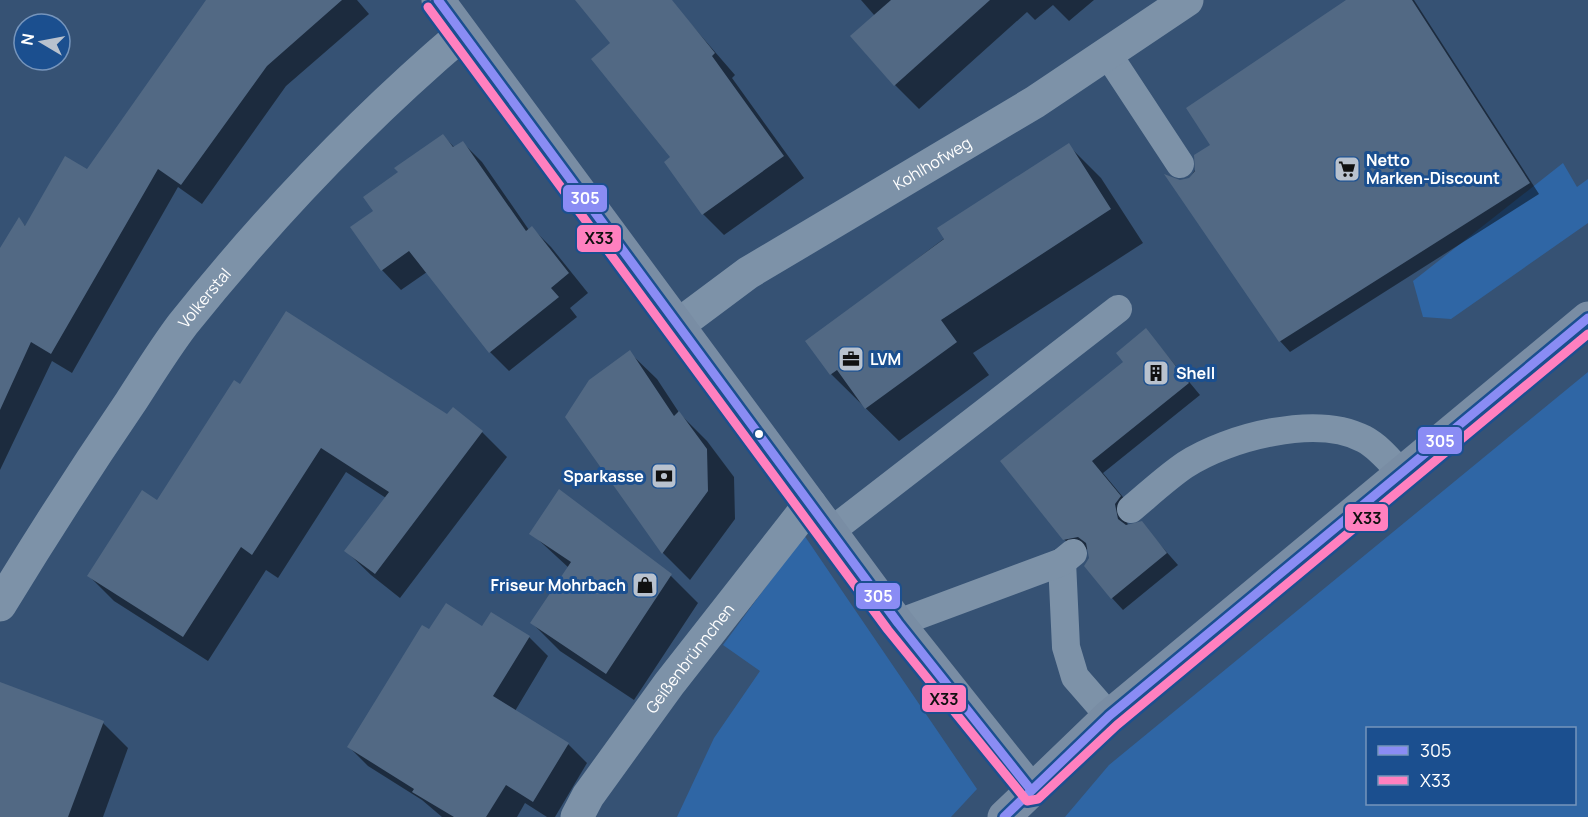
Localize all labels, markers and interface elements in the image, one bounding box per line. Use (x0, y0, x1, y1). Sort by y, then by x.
north arrow (12, 12, 72, 72)
text: N (15, 32, 39, 47)
street label: Kohlhofweg (889, 132, 975, 195)
place label: Netto Marken-Discount (1366, 149, 1500, 189)
supermarket icon: Netto Marken-Discount (1332, 154, 1362, 184)
line badge: 305 (562, 184, 608, 213)
text: 305 (570, 187, 600, 209)
line badge: X33 (576, 224, 622, 253)
text: X33 (584, 227, 614, 249)
street label: Volkerstal (173, 263, 236, 333)
office icon: LVM (836, 344, 866, 374)
place label: LVM (870, 348, 901, 370)
building icon: Shell (1141, 358, 1171, 388)
place label: Shell (1176, 362, 1215, 384)
line badge: 305 (1417, 426, 1463, 455)
unlabelled marker (753, 428, 765, 440)
text: 305 (1425, 430, 1455, 452)
bank icon: Sparkasse (649, 461, 679, 491)
place label: Sparkasse (563, 465, 644, 487)
line badge: X33 (1344, 503, 1389, 532)
text: X33 (1352, 507, 1382, 529)
shop icon: Friseur Mohrbach (630, 570, 660, 600)
place label: Friseur Mohrbach (491, 574, 626, 596)
line badge: 305 (855, 582, 901, 610)
text: 305 (863, 585, 893, 607)
street label: Geißenbrünnchen (640, 599, 739, 718)
line badge: X33 (921, 684, 967, 713)
text: X33 (929, 688, 959, 710)
legend (1366, 727, 1576, 805)
text: 305 (1420, 738, 1451, 762)
text: X33 (1420, 768, 1451, 792)

